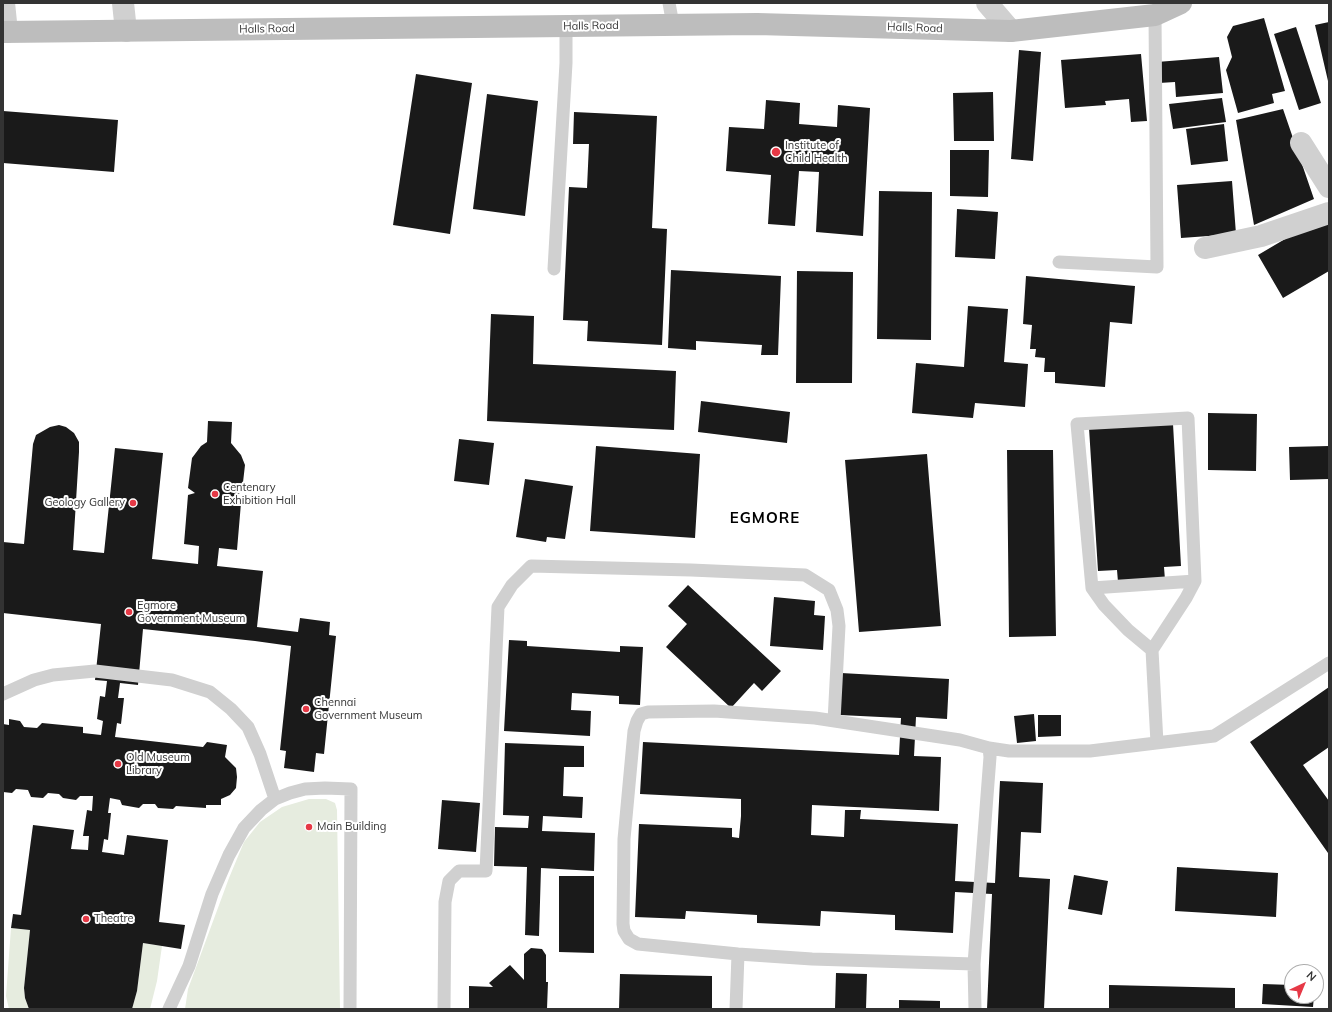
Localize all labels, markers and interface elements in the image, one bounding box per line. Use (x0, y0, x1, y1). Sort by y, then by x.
street label: Halls Road (563, 19, 619, 33)
street label: Halls Road (887, 20, 943, 36)
street label: Halls Road (239, 22, 295, 36)
place label: Institute of Child Health (785, 139, 848, 165)
marker: Institute of Child Health (770, 146, 782, 158)
place label: Centenary Exhibition Hall (223, 481, 296, 507)
marker: Centenary Exhibition Hall (210, 489, 220, 499)
place label: Geology Gallery (44, 496, 125, 510)
marker: Geology Gallery (128, 498, 138, 508)
district label: EGMORE (730, 509, 800, 527)
place label: Egmore Government Museum (137, 599, 245, 625)
marker: Egmore Government Museum (124, 607, 134, 617)
place label: Chennai Government Museum (314, 696, 422, 722)
marker: Chennai Government Museum (301, 704, 311, 714)
place label: Old Museum Library (126, 751, 190, 777)
marker: Old Museum Library (113, 759, 123, 769)
place label: Main Building (317, 820, 386, 834)
marker: Main Building (304, 822, 314, 832)
place label: Theatre (94, 912, 133, 926)
marker: Theatre (81, 914, 91, 924)
north arrow (1284, 964, 1324, 1004)
text: N (1304, 968, 1319, 984)

